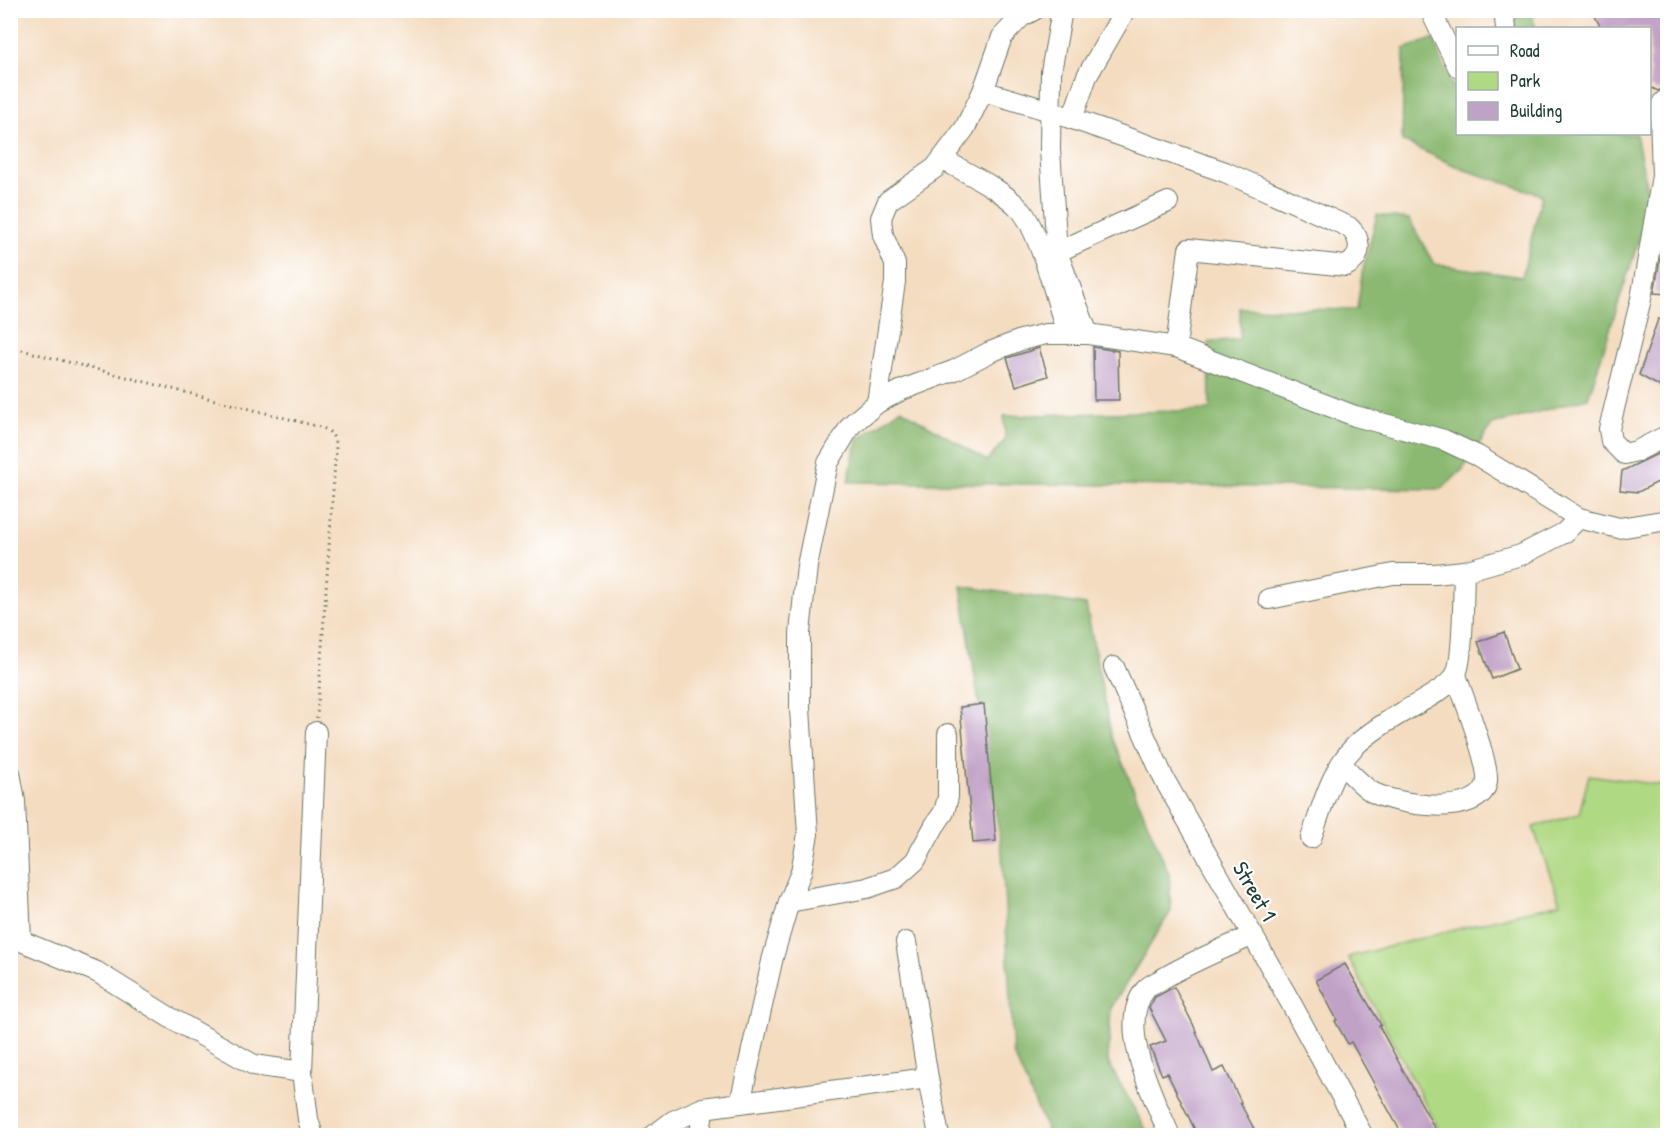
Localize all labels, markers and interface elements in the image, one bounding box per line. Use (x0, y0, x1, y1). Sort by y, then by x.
legend (1456, 27, 1651, 135)
text: Road (1510, 38, 1540, 63)
text: Park (1510, 68, 1541, 93)
text: Building (1510, 98, 1562, 123)
street label: Street 1 (1226, 856, 1284, 926)

